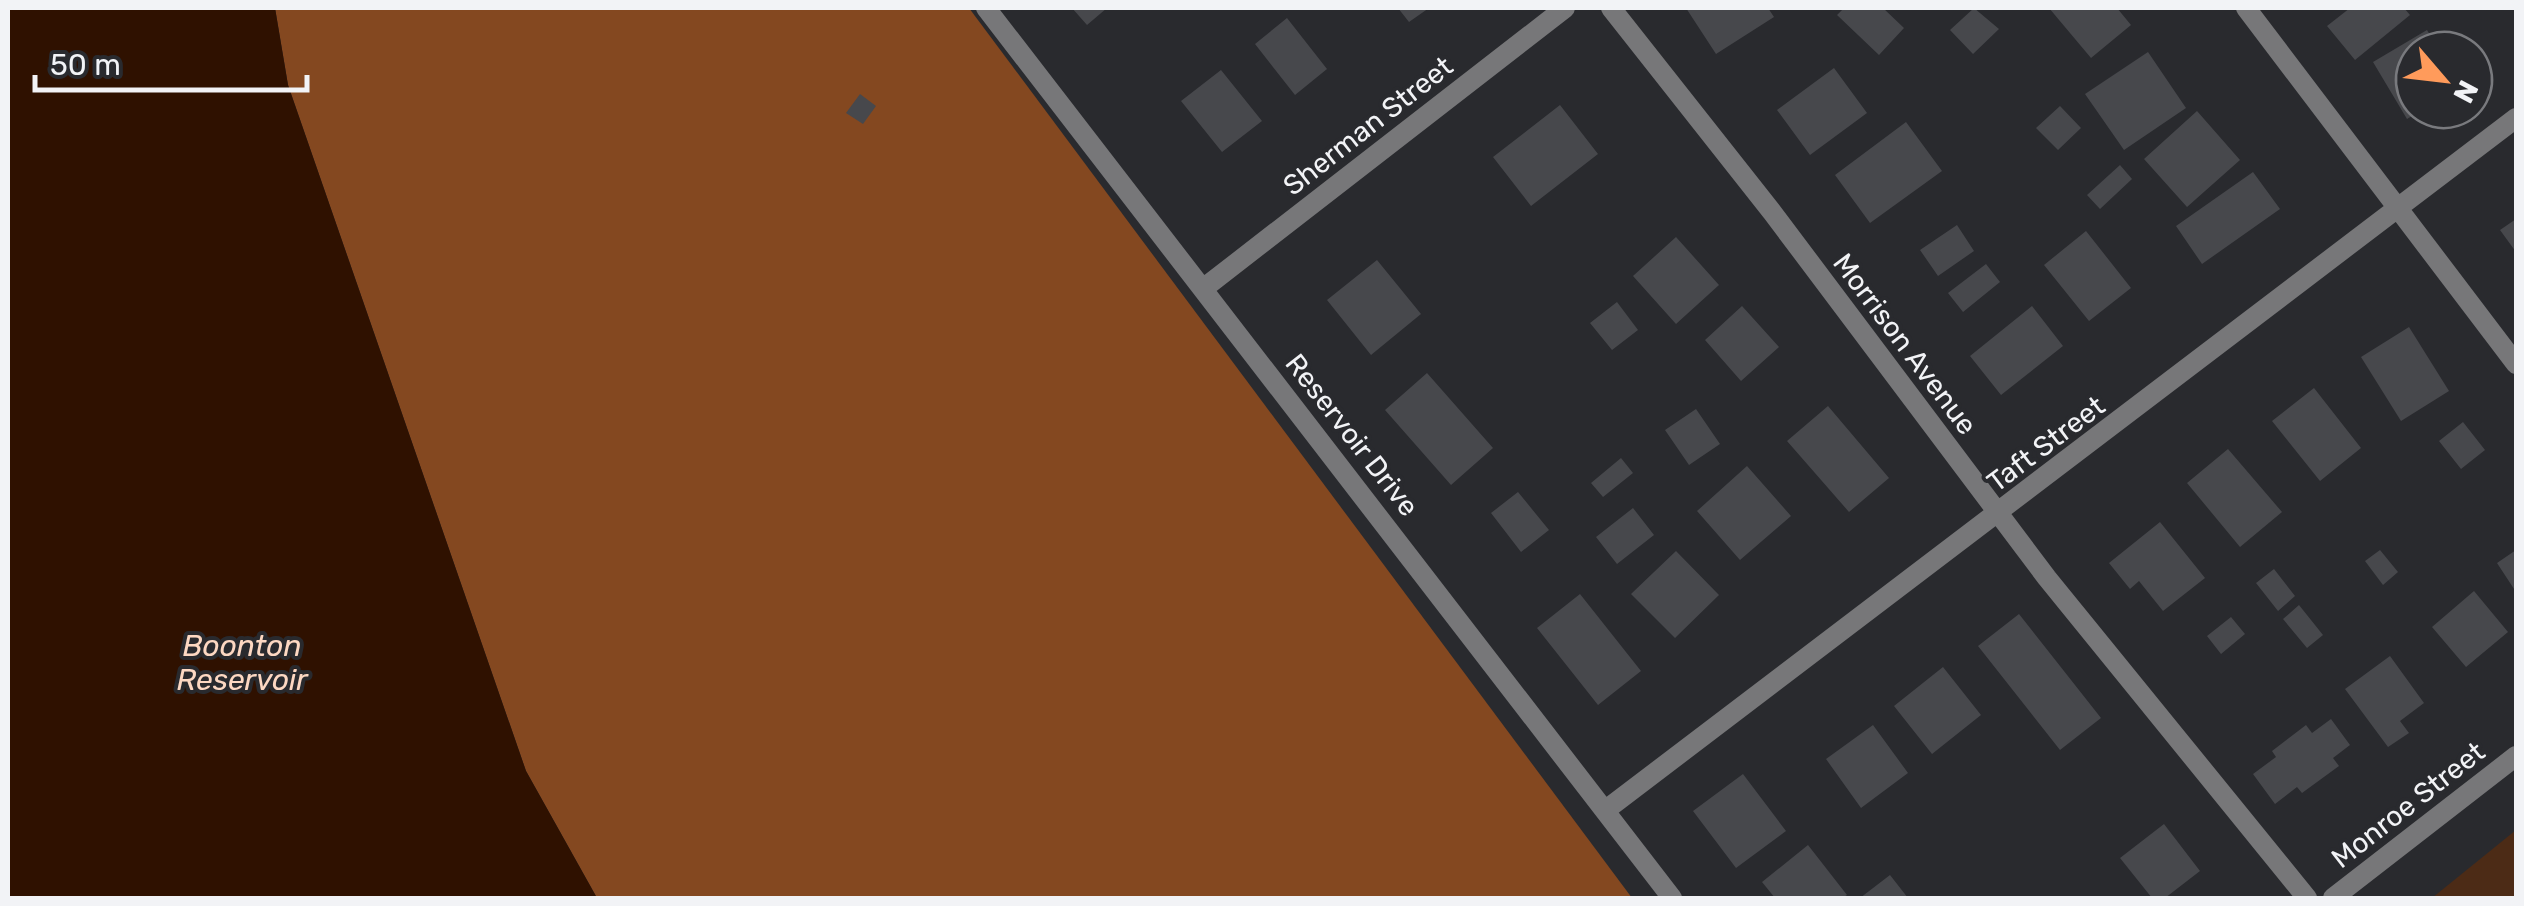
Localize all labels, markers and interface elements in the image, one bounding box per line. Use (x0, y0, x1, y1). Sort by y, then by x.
scale bar (35, 30, 308, 92)
north arrow (2394, 30, 2494, 130)
text: 50 m (50, 47, 121, 83)
street label: Sherman Street (1277, 50, 1459, 202)
text: N (2446, 75, 2485, 108)
street label: Morrison Avenue (1826, 247, 1984, 441)
street label: Reservoir Drive (1278, 347, 1426, 523)
street label: Taft Street (1981, 389, 2111, 499)
water label: Boonton Reservoir (176, 628, 309, 698)
street label: Monroe Street (2325, 735, 2491, 875)

